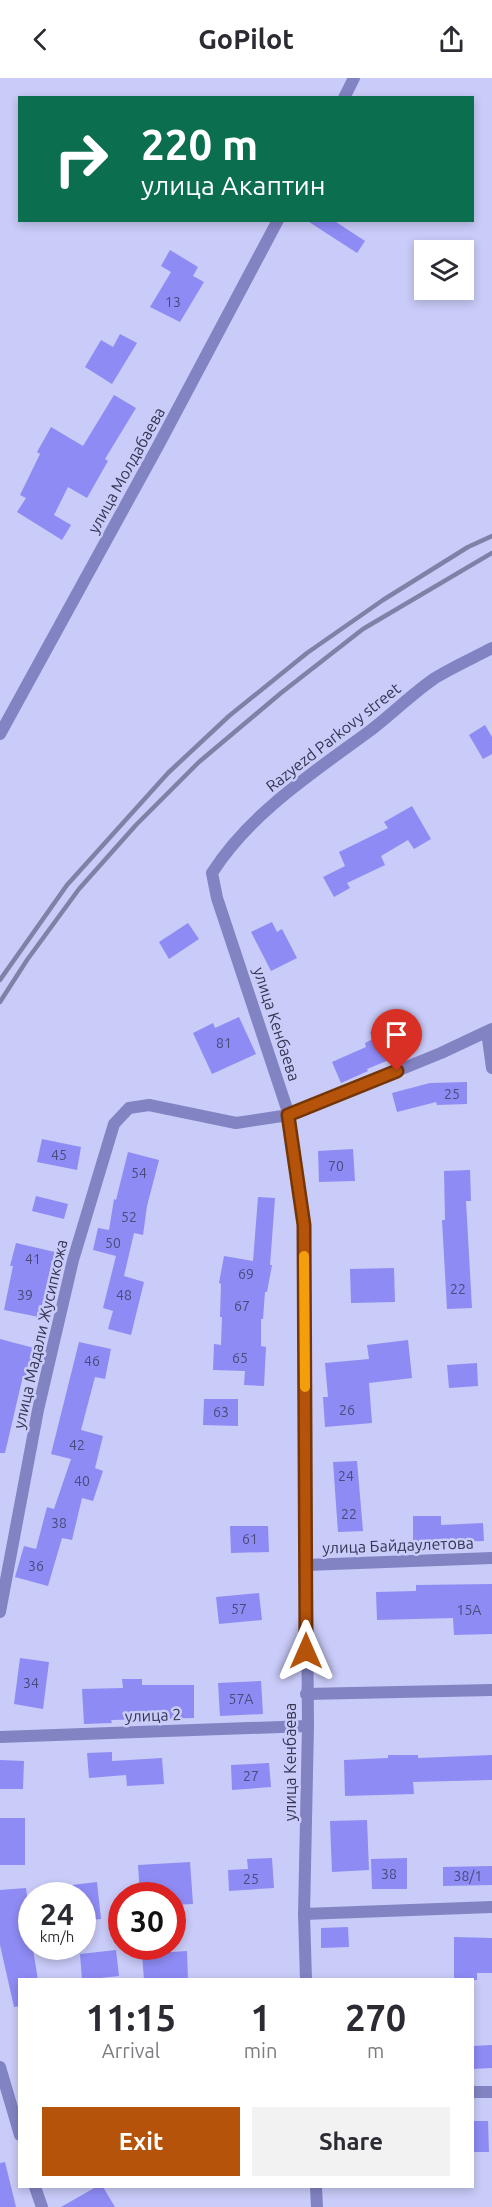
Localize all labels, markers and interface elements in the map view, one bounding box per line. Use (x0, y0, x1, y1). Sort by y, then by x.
icon: back (24, 23, 57, 56)
icon: share (435, 23, 468, 56)
text: GoPilot (198, 24, 294, 54)
icon: right (42, 120, 120, 198)
text: 220 m (141, 121, 258, 168)
text: улица Акаптин (141, 170, 326, 200)
map controls (414, 240, 474, 300)
button: layers (414, 240, 474, 300)
house number: 13 (165, 294, 181, 310)
street label: улица Молдабаева (84, 404, 168, 536)
street label: Razyezd Parkovy street (262, 678, 404, 795)
street label: улица Кенбаева (250, 965, 304, 1083)
pin (371, 1009, 422, 1071)
icon: arrive (380, 1018, 413, 1051)
house number: 81 (216, 1035, 232, 1051)
house number: 25 (444, 1086, 460, 1102)
house number: 45 (51, 1147, 67, 1163)
house number: 70 (328, 1158, 344, 1174)
house number: 54 (131, 1165, 147, 1181)
house number: 52 (121, 1209, 137, 1225)
house number: 50 (105, 1235, 121, 1251)
street label: улица Мадали Жусипкожа (9, 1237, 71, 1431)
house number: 41 (25, 1251, 41, 1267)
house number: 69 (238, 1266, 254, 1282)
house number: 22 (450, 1281, 466, 1297)
house number: 39 (17, 1287, 33, 1303)
house number: 48 (116, 1287, 132, 1303)
house number: 67 (234, 1298, 250, 1314)
house number: 65 (232, 1350, 248, 1366)
house number: 46 (84, 1353, 100, 1369)
house number: 26 (339, 1402, 355, 1418)
house number: 63 (213, 1404, 229, 1420)
house number: 42 (69, 1437, 85, 1453)
house number: 24 (338, 1468, 354, 1484)
house number: 40 (74, 1473, 90, 1489)
house number: 22 (341, 1506, 357, 1522)
house number: 38 (51, 1515, 67, 1531)
house number: 61 (242, 1531, 258, 1547)
street label: улица Байдаулетова (322, 1533, 474, 1557)
house number: 36 (28, 1558, 44, 1574)
house number: 57 (231, 1601, 247, 1617)
house number: 15А (457, 1602, 481, 1618)
position arrow (274, 1619, 338, 1683)
house number: 34 (23, 1675, 39, 1691)
house number: 57А (229, 1691, 253, 1707)
street label: улица Кенбаева (281, 1703, 299, 1821)
street label: улица 2 (124, 1705, 182, 1725)
house number: 27 (243, 1768, 259, 1784)
house number: 38 (381, 1866, 397, 1882)
house number: 38/1 (454, 1868, 482, 1884)
house number: 25 (243, 1871, 259, 1887)
speed limit sign: 30 (108, 1882, 186, 1960)
text: 24 (40, 1897, 74, 1931)
text: km/h (40, 1928, 74, 1945)
text: 11:15 (86, 1997, 176, 2038)
text: 1 (250, 1997, 271, 2038)
text: 270 (345, 1997, 406, 2038)
text: Arrival (102, 2039, 160, 2062)
text: min (244, 2039, 277, 2062)
text: m (367, 2039, 384, 2062)
button: Exit (42, 2107, 240, 2176)
button: Share (252, 2107, 450, 2176)

